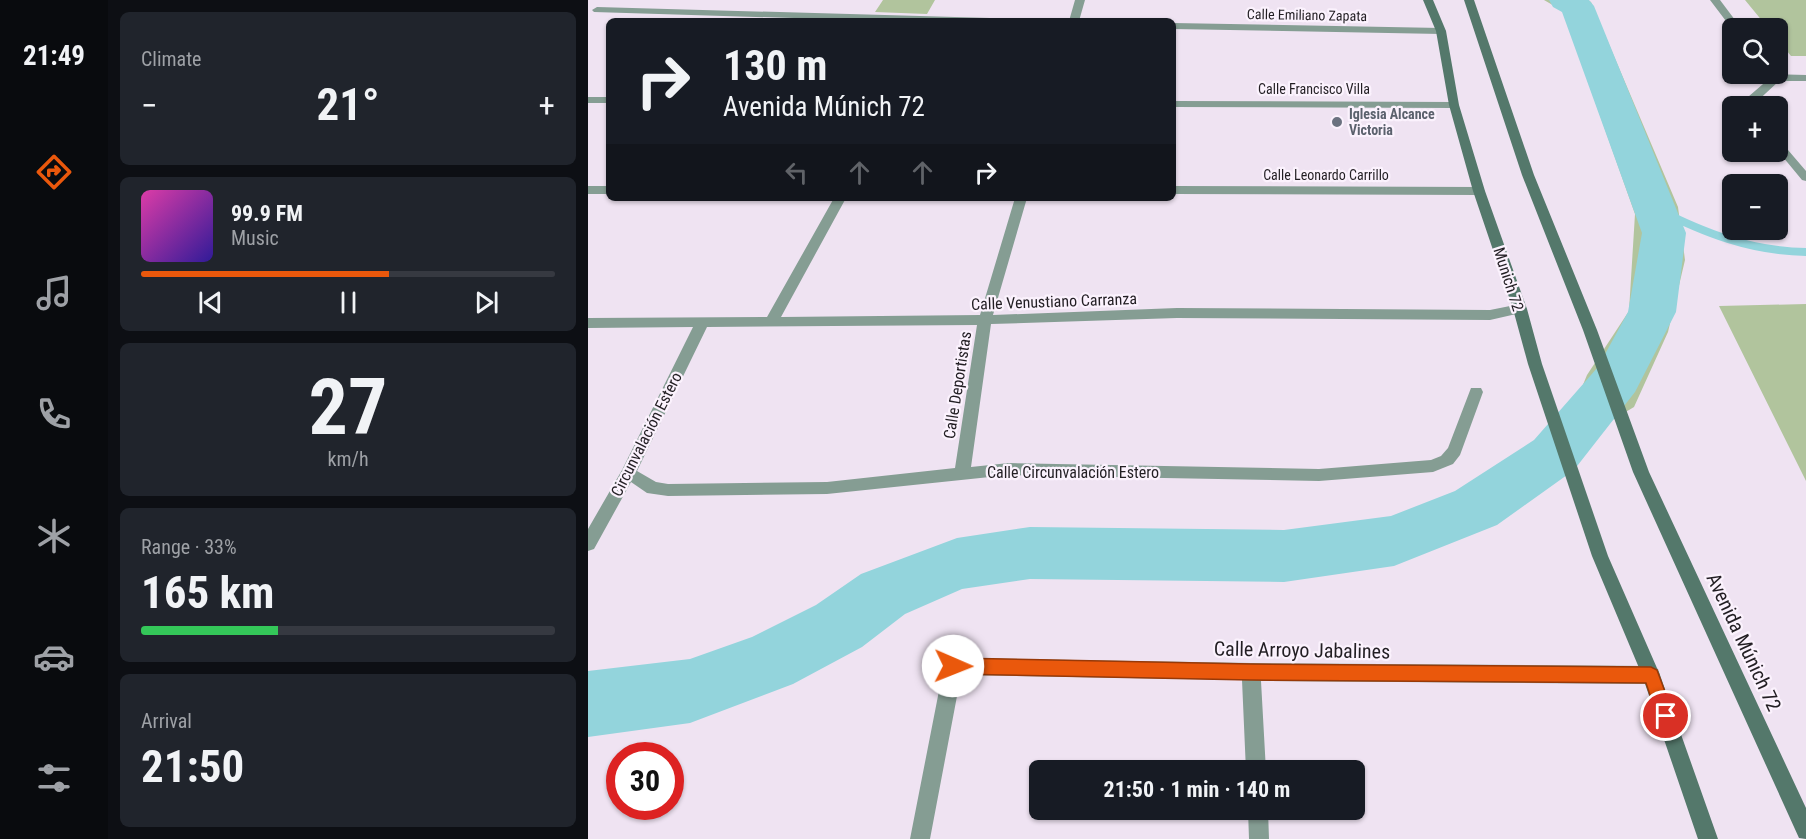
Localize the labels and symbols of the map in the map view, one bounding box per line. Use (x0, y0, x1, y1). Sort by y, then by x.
street label: Calle Emiliano Zapata (1247, 6, 1367, 24)
street label: Calle Francisco Villa (1258, 81, 1370, 97)
place label: Iglesia Alcance Victoria (1349, 106, 1435, 138)
marker: Iglesia Alcance Victoria (1330, 115, 1344, 129)
street label: Calle Leonardo Carrillo (1263, 167, 1389, 183)
street label: Munich 72 (1489, 245, 1528, 313)
street label: Calle Venustiano Carranza (971, 289, 1137, 314)
street label: Calle Deportistas (940, 330, 975, 440)
street label: Circunvalación Estero (607, 369, 686, 499)
street label: Calle Circunvalación Estero (987, 463, 1159, 482)
street label: Avenida Múnich 72 (1702, 569, 1787, 715)
position arrow (921, 634, 985, 698)
street label: Calle Arroyo Jabalines (1214, 636, 1390, 664)
pin (1640, 690, 1691, 741)
speed limit sign: 30 (606, 742, 684, 820)

